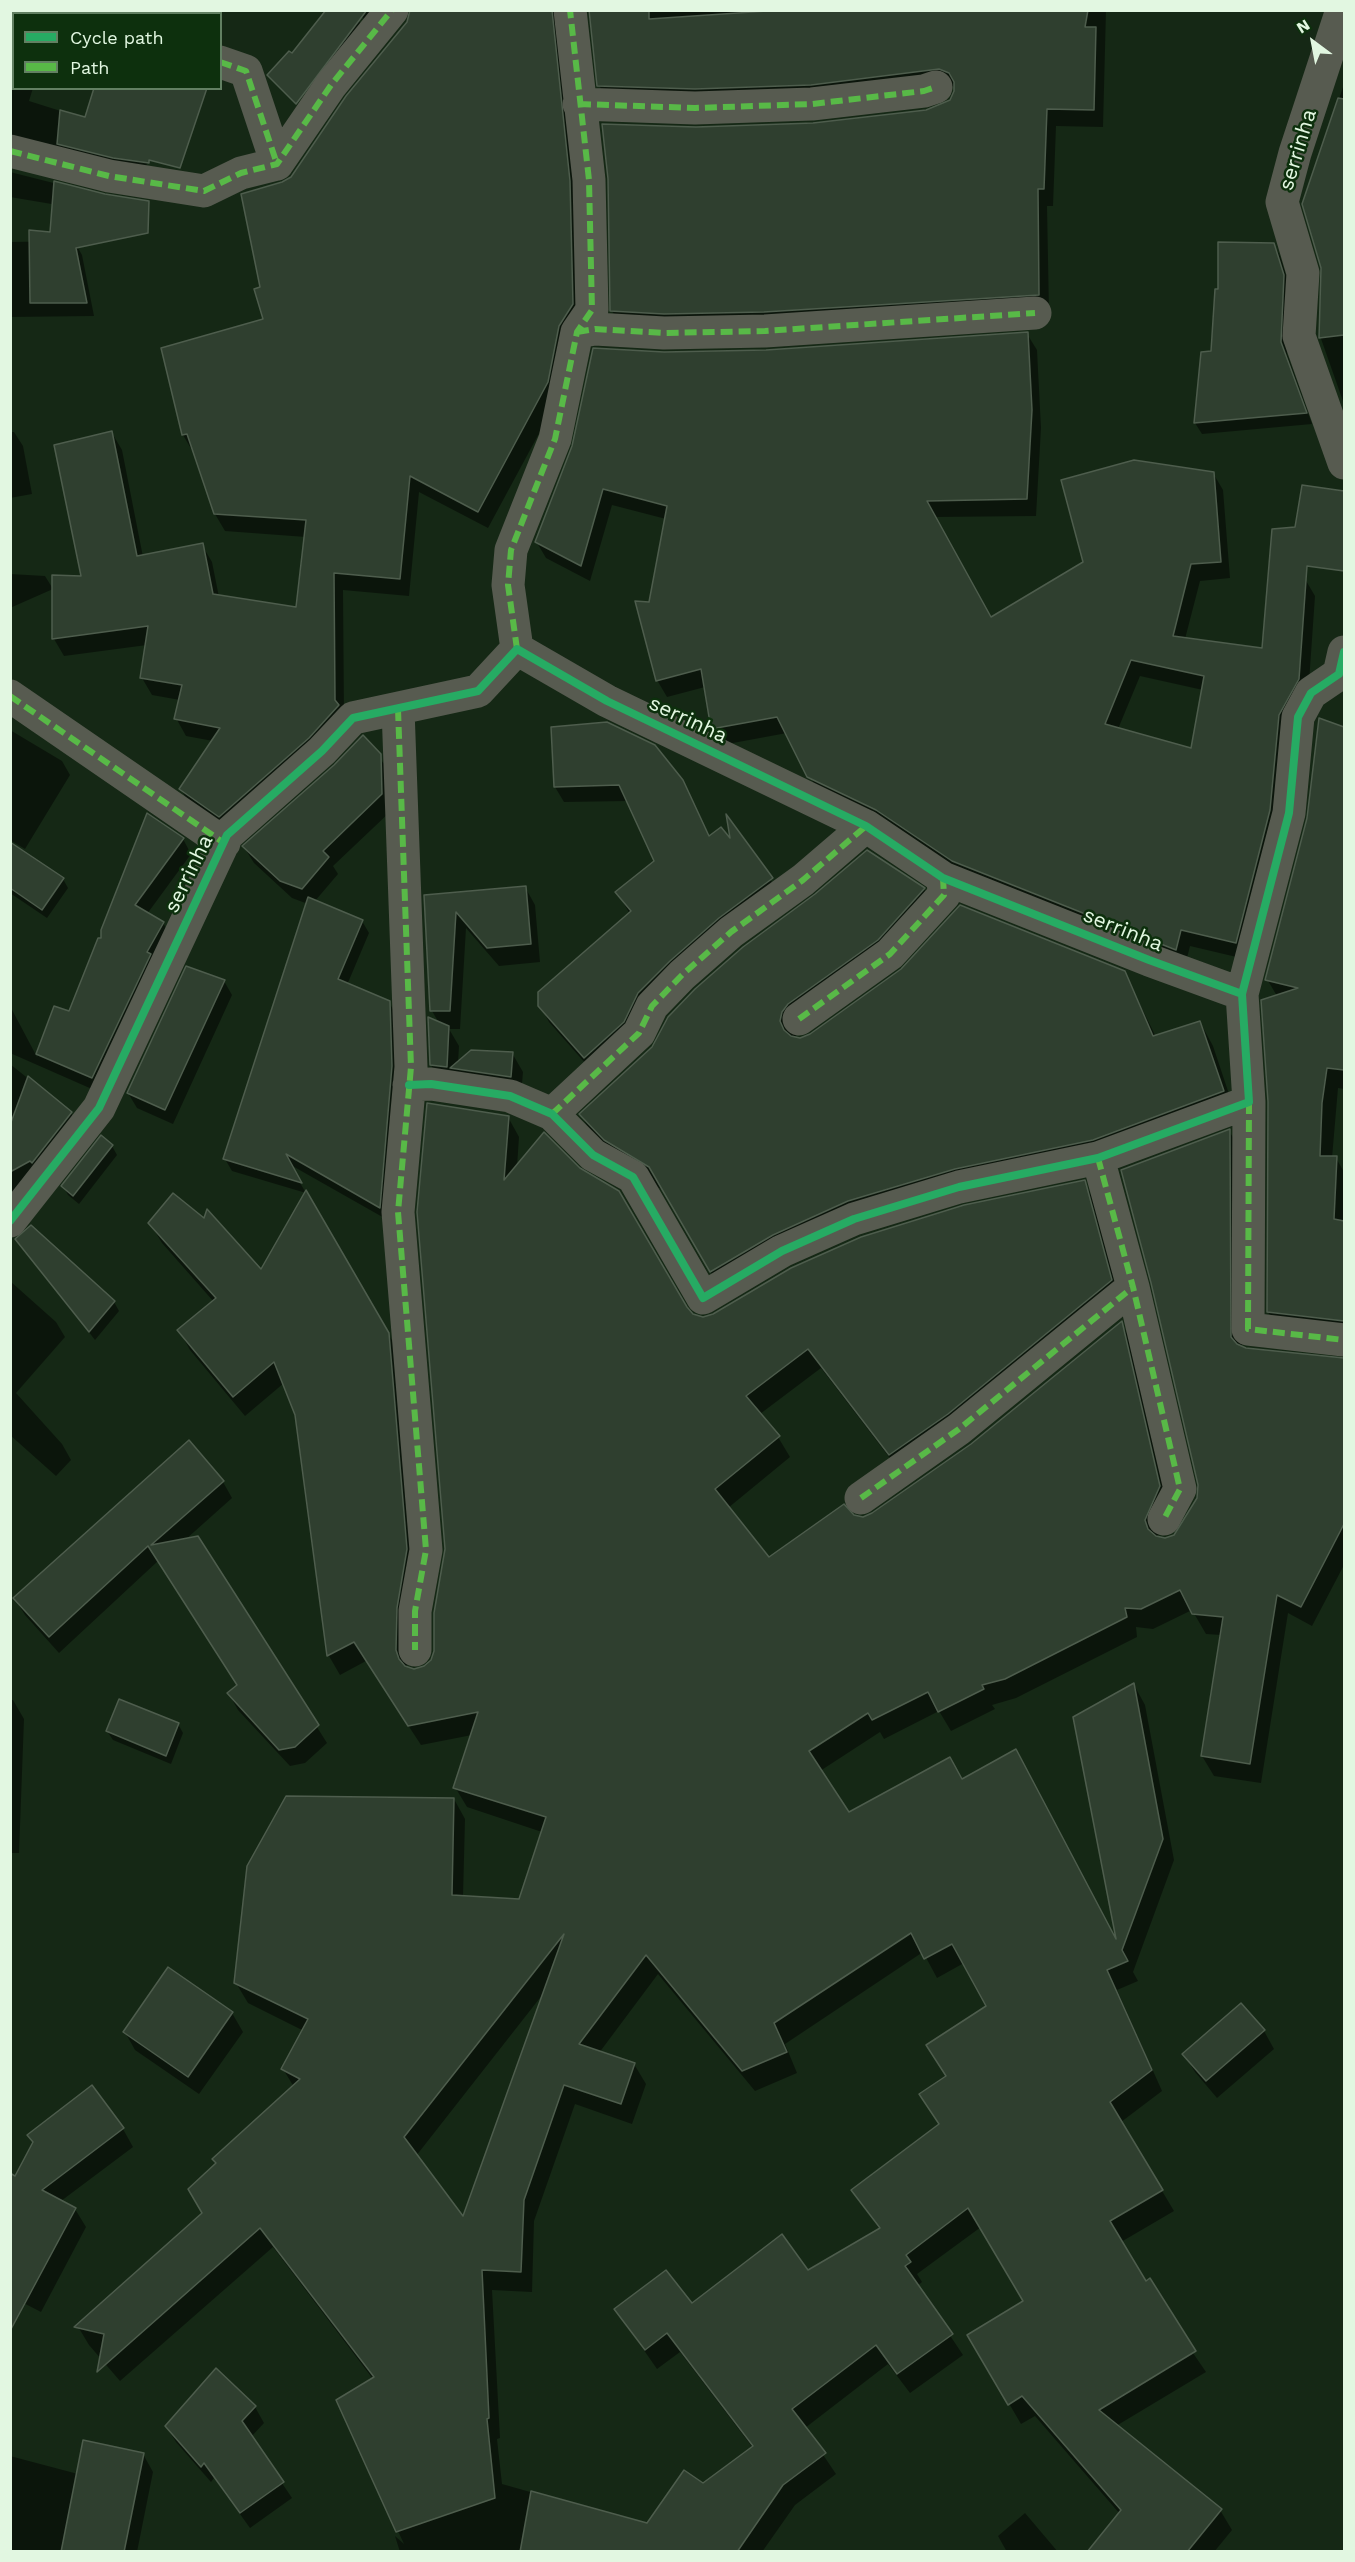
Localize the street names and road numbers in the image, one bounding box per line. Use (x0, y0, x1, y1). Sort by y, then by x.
street label: serrinha (1274, 106, 1322, 194)
street label: serrinha (645, 691, 731, 749)
street label: serrinha (159, 831, 219, 917)
street label: serrinha (1079, 903, 1167, 957)

